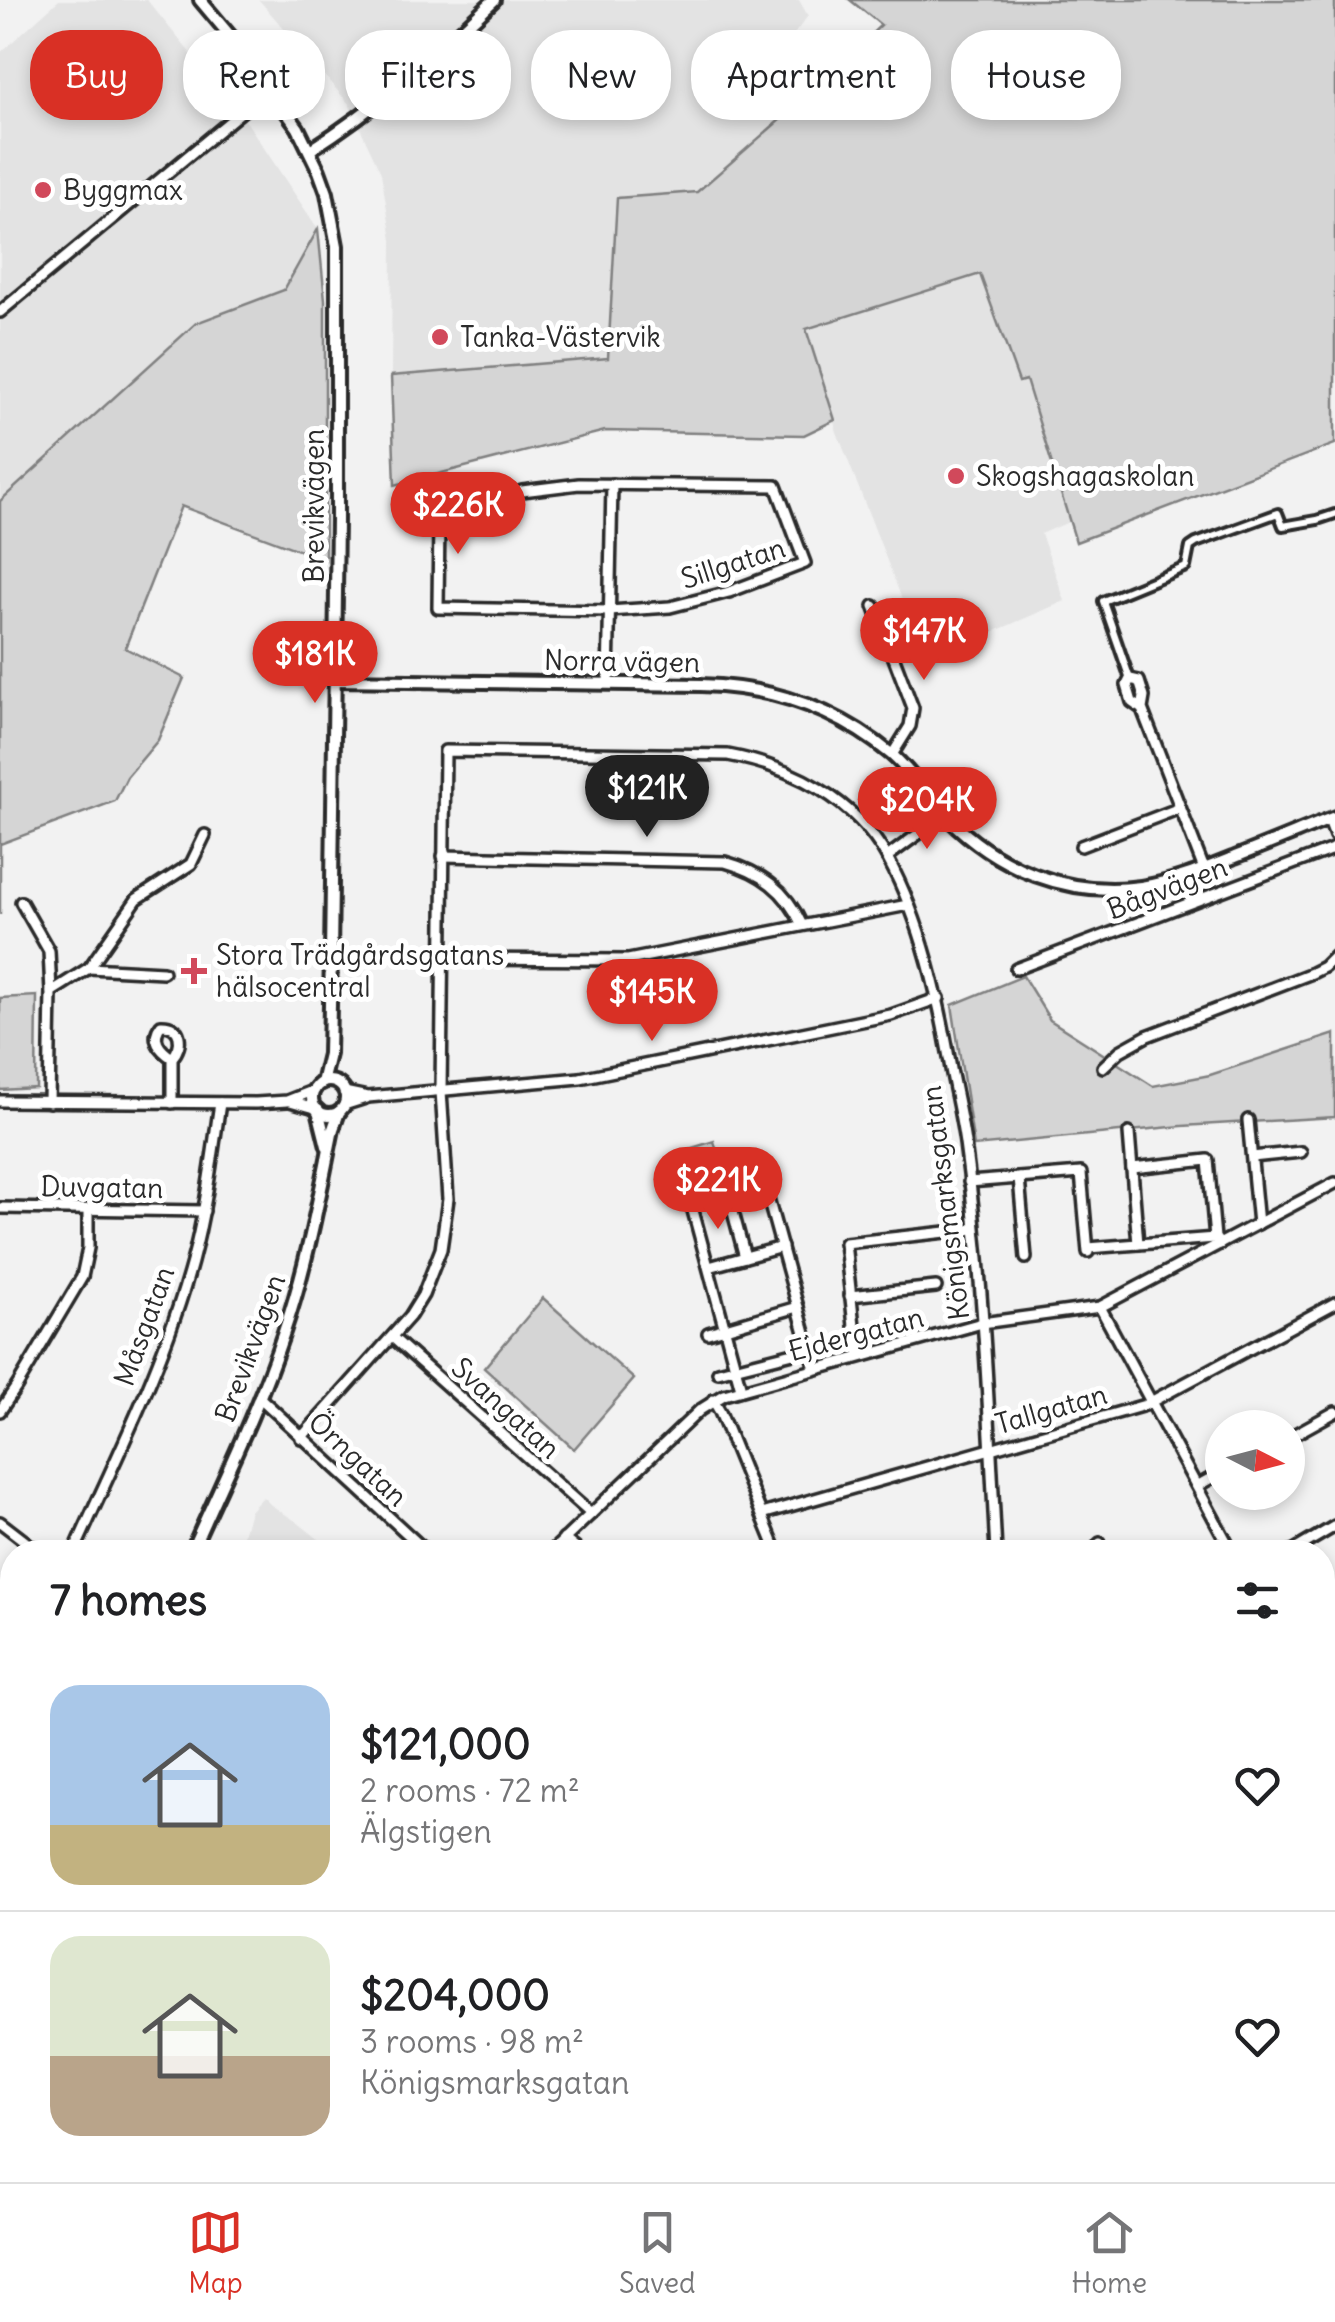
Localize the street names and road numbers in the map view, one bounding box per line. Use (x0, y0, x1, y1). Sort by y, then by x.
street label: Brevikvägen (296, 429, 332, 583)
street label: Sillgatan (676, 529, 790, 597)
street label: Norra vägen (544, 642, 700, 680)
street label: Bågvägen (1102, 849, 1232, 927)
street label: Königsmarksgatan (913, 1084, 977, 1322)
street label: Duvgatan (40, 1168, 164, 1206)
street label: Måsgatan (106, 1261, 182, 1391)
street label: Brevikvägen (207, 1269, 293, 1427)
street label: Ejdergatan (784, 1299, 928, 1369)
street label: Svangatan (444, 1350, 568, 1466)
street label: Tallgatan (991, 1376, 1111, 1442)
street label: Örngatan (301, 1403, 416, 1514)

